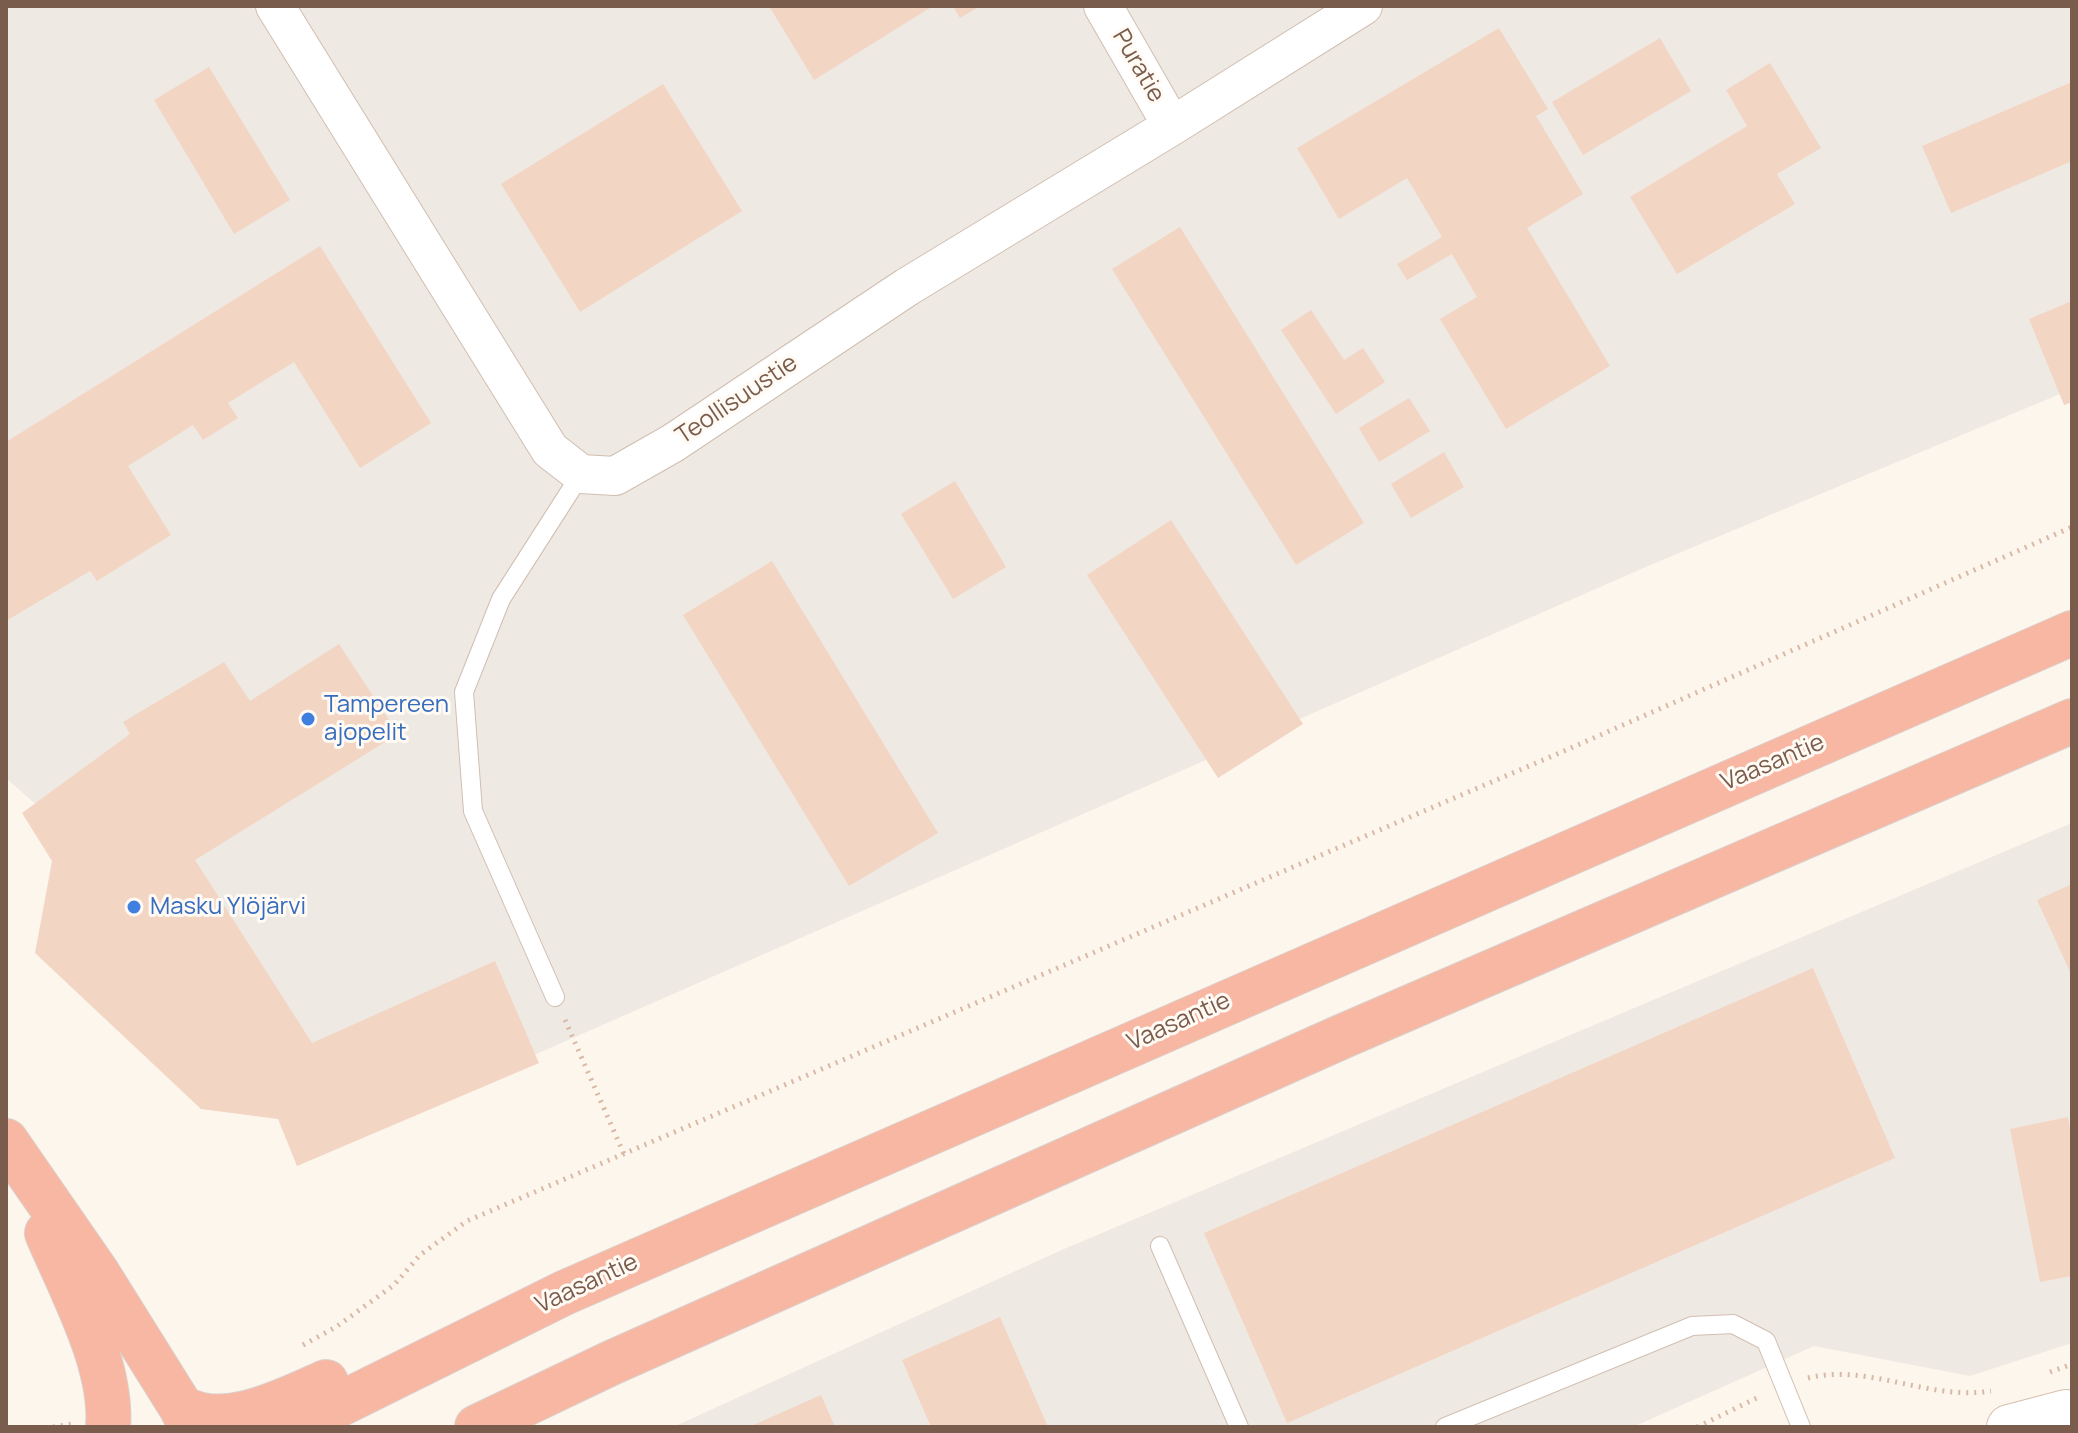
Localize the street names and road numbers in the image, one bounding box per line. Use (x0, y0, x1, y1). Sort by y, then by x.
street label: Puratie (1106, 24, 1170, 108)
street label: Teollisuustie (671, 349, 803, 451)
street label: Vaasantie (1717, 728, 1829, 798)
street label: Vaasantie (1123, 987, 1235, 1057)
street label: Vaasantie (531, 1248, 643, 1320)

